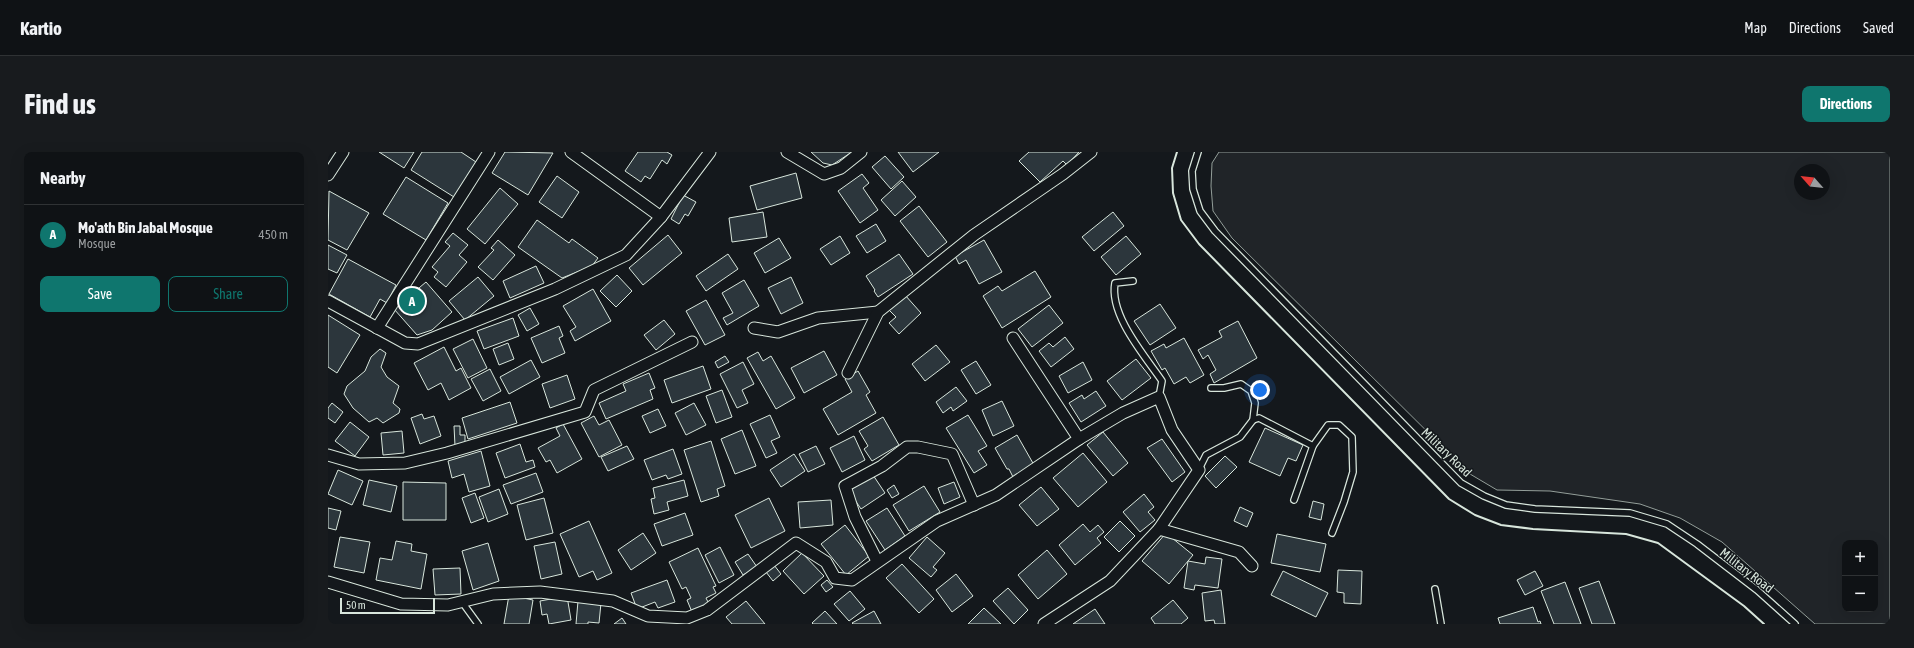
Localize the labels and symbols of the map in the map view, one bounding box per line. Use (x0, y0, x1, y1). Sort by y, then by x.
north arrow (1794, 164, 1830, 200)
pin: A (399, 286, 425, 316)
your location (1250, 380, 1270, 400)
street label: Military Road (1419, 425, 1475, 480)
street label: Military Road (1717, 545, 1776, 596)
scale bar (340, 596, 435, 615)

